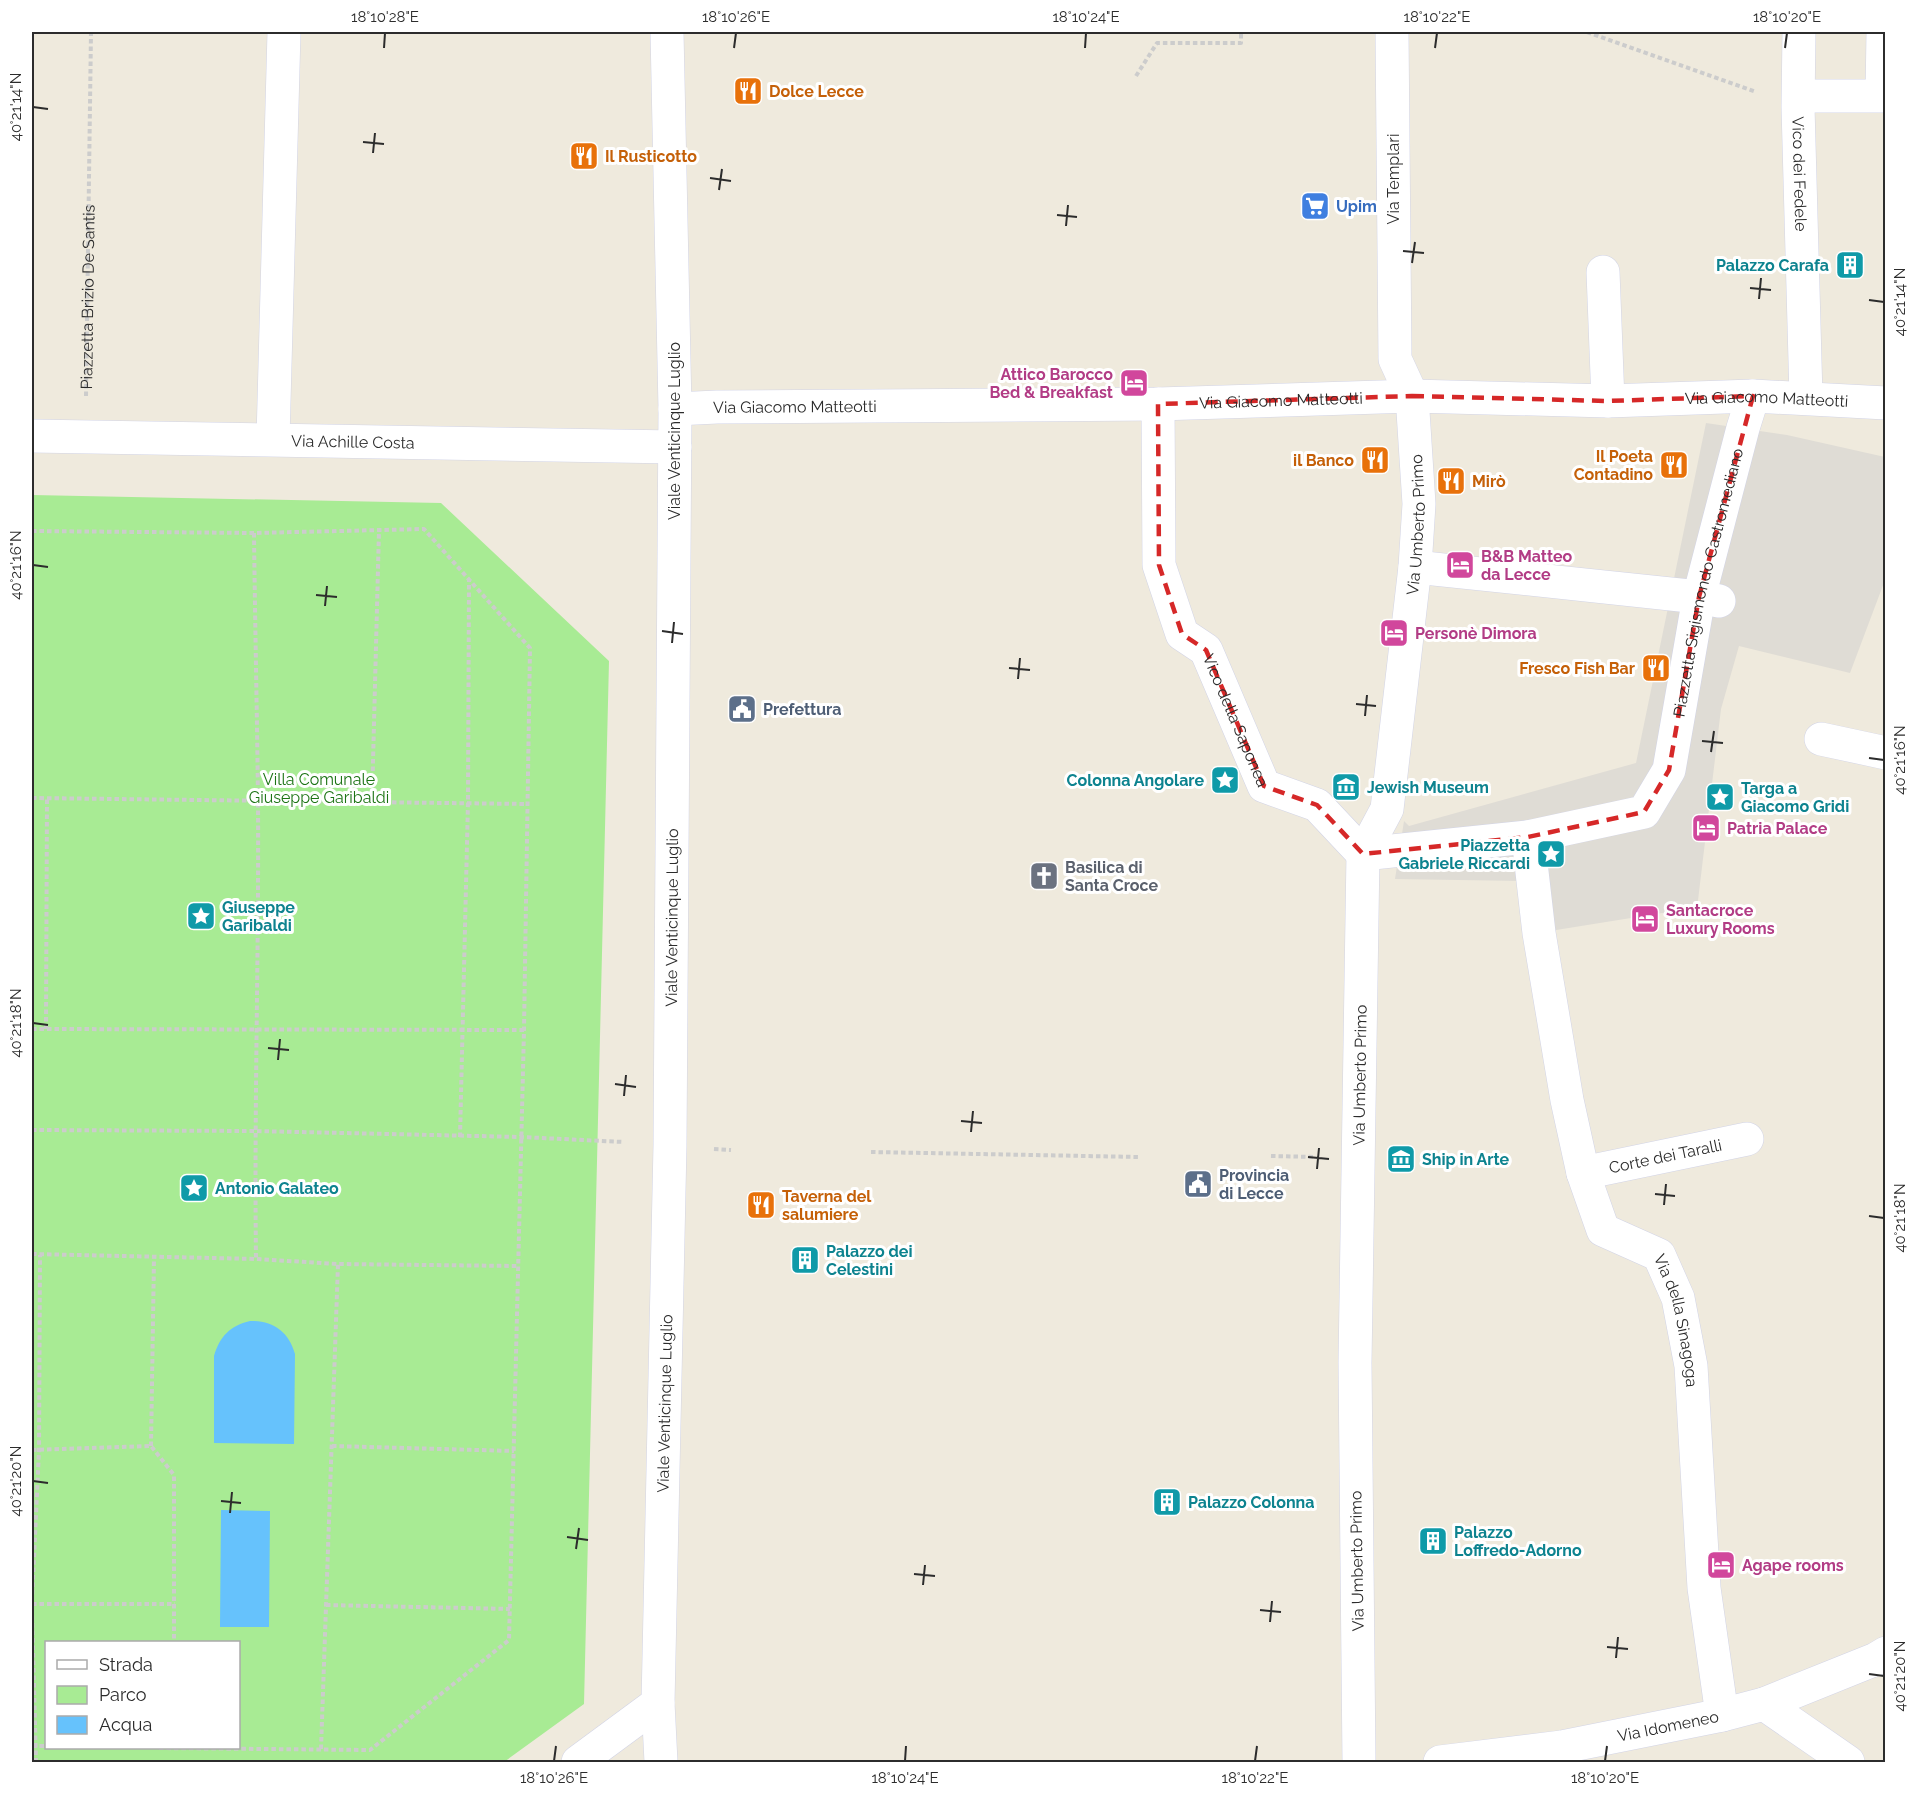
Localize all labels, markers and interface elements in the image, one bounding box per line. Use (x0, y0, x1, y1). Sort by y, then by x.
text: 18°10'28"E (351, 8, 419, 26)
text: 18°10'26"E (702, 8, 770, 26)
text: 18°10'24"E (1052, 8, 1120, 26)
text: 18°10'22"E (1404, 8, 1470, 26)
text: 18°10'20"E (1753, 8, 1821, 26)
text: 40°21'14"N (7, 73, 25, 141)
restaurant icon: Dolce Lecce (732, 75, 764, 107)
place label: Dolce Lecce (769, 82, 864, 101)
street label: Vico dei Fedele (1789, 116, 1811, 232)
street label: Via Templari (1384, 134, 1403, 224)
restaurant icon: Il Rusticotto (568, 140, 600, 172)
place label: Il Rusticotto (605, 147, 697, 166)
supermarket icon: Upim (1299, 190, 1331, 222)
place label: Upim (1336, 197, 1377, 216)
street label: Piazzetta Brizio De Santis (77, 204, 98, 389)
building icon: Palazzo Carafa (1834, 249, 1866, 281)
place label: Palazzo Carafa (1716, 256, 1829, 275)
text: 40°21'14"N (1891, 268, 1909, 336)
street label: Viale Venticinque Luglio (665, 342, 684, 520)
place label: Attico Barocco Bed & Breakfast (989, 365, 1113, 402)
hotel icon: Attico Barocco Bed & Breakfast (1118, 367, 1150, 399)
street label: Via Giacomo Matteotti (1684, 386, 1849, 411)
street label: Via Giacomo Matteotti (1199, 388, 1363, 412)
street label: Via Giacomo Matteotti (713, 396, 877, 417)
street label: Via Achille Costa (291, 431, 415, 452)
restaurant icon: il Banco (1359, 444, 1391, 476)
street label: Piazzetta Sigismondo Castromediano (1669, 446, 1747, 718)
place label: Il Poeta Contadino (1574, 447, 1653, 484)
restaurant icon: Il Poeta Contadino (1658, 449, 1690, 481)
place label: il Banco (1293, 451, 1354, 470)
street label: Via Umberto Primo (1402, 454, 1429, 596)
restaurant icon: Mirò (1435, 465, 1467, 497)
place label: Mirò (1472, 472, 1506, 491)
text: 40°21'16"N (7, 530, 25, 600)
place label: B&B Matteo da Lecce (1481, 547, 1573, 584)
hotel icon: B&B Matteo da Lecce (1444, 549, 1476, 581)
hotel icon: Personè Dimora (1378, 617, 1410, 649)
place label: Personè Dimora (1415, 624, 1537, 643)
street label: Vico della Saponea (1199, 651, 1273, 790)
restaurant icon: Fresco Fish Bar (1640, 652, 1672, 684)
place label: Fresco Fish Bar (1519, 659, 1635, 678)
public building icon: Prefettura (726, 693, 758, 725)
place label: Prefettura (763, 700, 841, 719)
text: 40°21'16"N (1891, 725, 1909, 795)
place icon: Colonna Angolare (1209, 764, 1241, 796)
park label: Villa Comunale Giuseppe Garibaldi (249, 770, 389, 807)
place label: Colonna Angolare (1067, 771, 1204, 790)
museum icon: Jewish Museum (1330, 771, 1362, 803)
place label: Jewish Museum (1367, 778, 1489, 797)
place label: Targa a Giacomo Gridi (1741, 779, 1849, 816)
place icon: Targa a Giacomo Gridi (1704, 781, 1736, 813)
hotel icon: Patria Palace (1690, 812, 1722, 844)
place label: Patria Palace (1727, 819, 1828, 838)
street label: Viale Venticinque Luglio (661, 828, 682, 1007)
place label: Piazzetta Gabriele Riccardi (1398, 836, 1530, 873)
place icon: Piazzetta Gabriele Riccardi (1535, 838, 1567, 870)
place label: Basilica di Santa Croce (1065, 858, 1158, 895)
church icon: Basilica di Santa Croce (1028, 860, 1060, 892)
place label: Giuseppe Garibaldi (222, 898, 295, 935)
place icon: Giuseppe Garibaldi (185, 900, 217, 932)
place label: Santacroce Luxury Rooms (1666, 901, 1775, 938)
hotel icon: Santacroce Luxury Rooms (1629, 903, 1661, 935)
text: 40°21'18"N (7, 988, 25, 1058)
street label: Via Umberto Primo (1349, 1004, 1370, 1146)
street label: Corte dei Taralli (1607, 1135, 1723, 1177)
museum icon: Ship in Arte (1385, 1143, 1417, 1175)
place label: Ship in Arte (1422, 1150, 1510, 1169)
place label: Provincia di Lecce (1219, 1166, 1289, 1203)
public building icon: Provincia di Lecce (1182, 1168, 1214, 1200)
place icon: Antonio Galateo (178, 1172, 210, 1204)
place label: Antonio Galateo (215, 1179, 339, 1198)
text: 40°21'18"N (1891, 1183, 1909, 1253)
place label: Taverna del salumiere (782, 1187, 872, 1224)
restaurant icon: Taverna del salumiere (745, 1189, 777, 1221)
place label: Palazzo dei Celestini (826, 1242, 912, 1279)
building icon: Palazzo dei Celestini (789, 1244, 821, 1276)
street label: Via della Sinagoga (1650, 1251, 1702, 1388)
street label: Viale Venticinque Luglio (653, 1314, 676, 1493)
text: 40°21'20"N (7, 1446, 25, 1516)
building icon: Palazzo Colonna (1151, 1486, 1183, 1518)
street label: Via Umberto Primo (1346, 1490, 1368, 1632)
place label: Palazzo Colonna (1188, 1493, 1314, 1512)
place label: Palazzo Loffredo-Adorno (1454, 1523, 1582, 1560)
building icon: Palazzo Loffredo-Adorno (1417, 1525, 1449, 1557)
hotel icon: Agape rooms (1705, 1549, 1737, 1581)
place label: Agape rooms (1742, 1556, 1844, 1575)
legend (45, 1641, 240, 1749)
text: 40°21'20"N (1891, 1641, 1909, 1711)
text: Strada (99, 1654, 153, 1675)
text: Parco (99, 1684, 147, 1705)
street label: Via Idomeneo (1616, 1706, 1720, 1745)
text: Acqua (99, 1714, 152, 1735)
text: 18°10'26"E (520, 1769, 588, 1787)
text: 18°10'24"E (871, 1769, 939, 1787)
text: 18°10'22"E (1222, 1769, 1288, 1787)
text: 18°10'20"E (1571, 1769, 1639, 1787)

